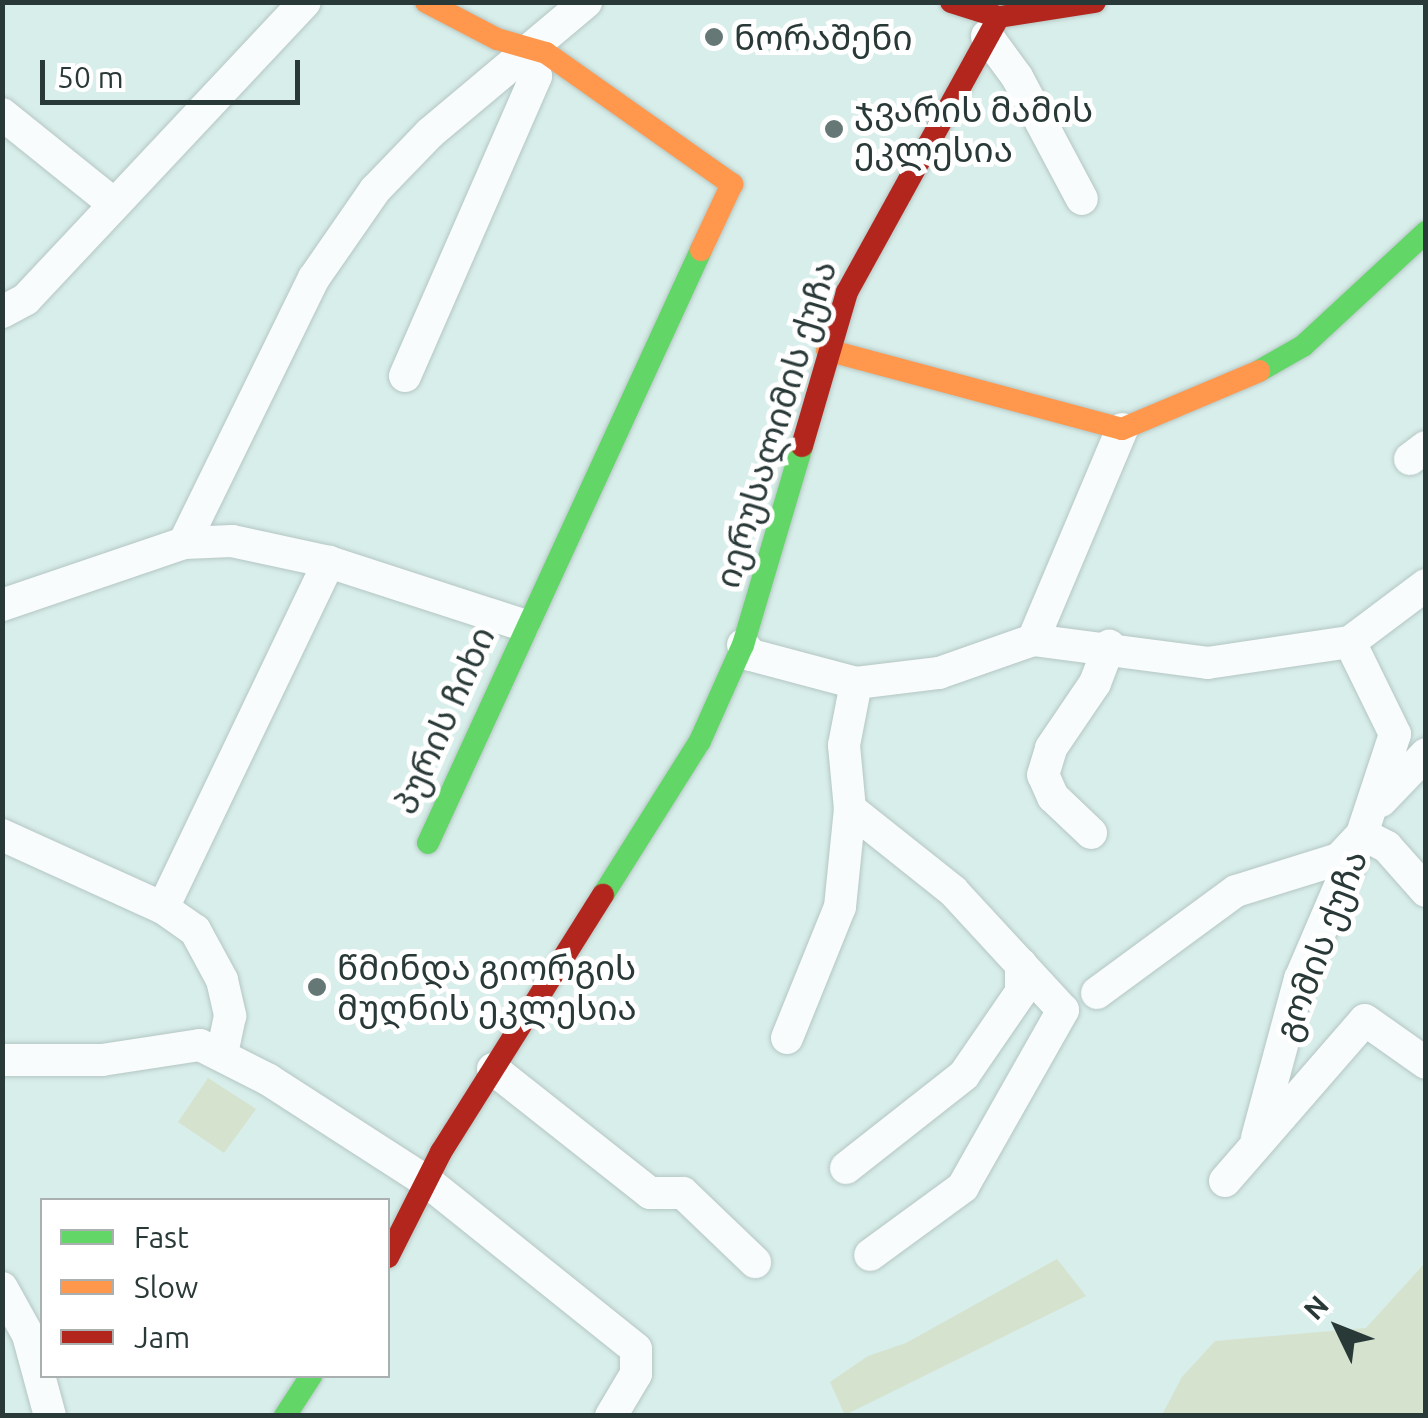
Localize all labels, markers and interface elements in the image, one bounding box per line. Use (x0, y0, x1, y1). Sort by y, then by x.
place label: ნორაშენი (734, 16, 913, 58)
marker: ნორაშენი (703, 26, 725, 48)
scale bar (45, 40, 305, 102)
text: 50 m (57, 60, 124, 94)
place label: ჯვარის მამის ეკლესია (854, 88, 1093, 170)
marker: ჯვარის მამის ეკლესია (823, 118, 845, 140)
street label: იერუსალიმის ქუჩა (705, 255, 845, 593)
street label: პურის ჩიხი (383, 620, 503, 820)
street label: გომის ქუჩა (1264, 844, 1376, 1046)
place label: წმინდა გიორგის მუღნის ეკლესია (337, 946, 637, 1028)
marker: წმინდა გიორგის მუღნის ეკლესია (306, 976, 328, 998)
legend (40, 1198, 390, 1378)
text: Fast (134, 1220, 189, 1254)
text: Slow (134, 1270, 198, 1304)
north arrow (1288, 1278, 1388, 1378)
text: N (1297, 1289, 1334, 1325)
text: Jam (134, 1320, 190, 1354)

